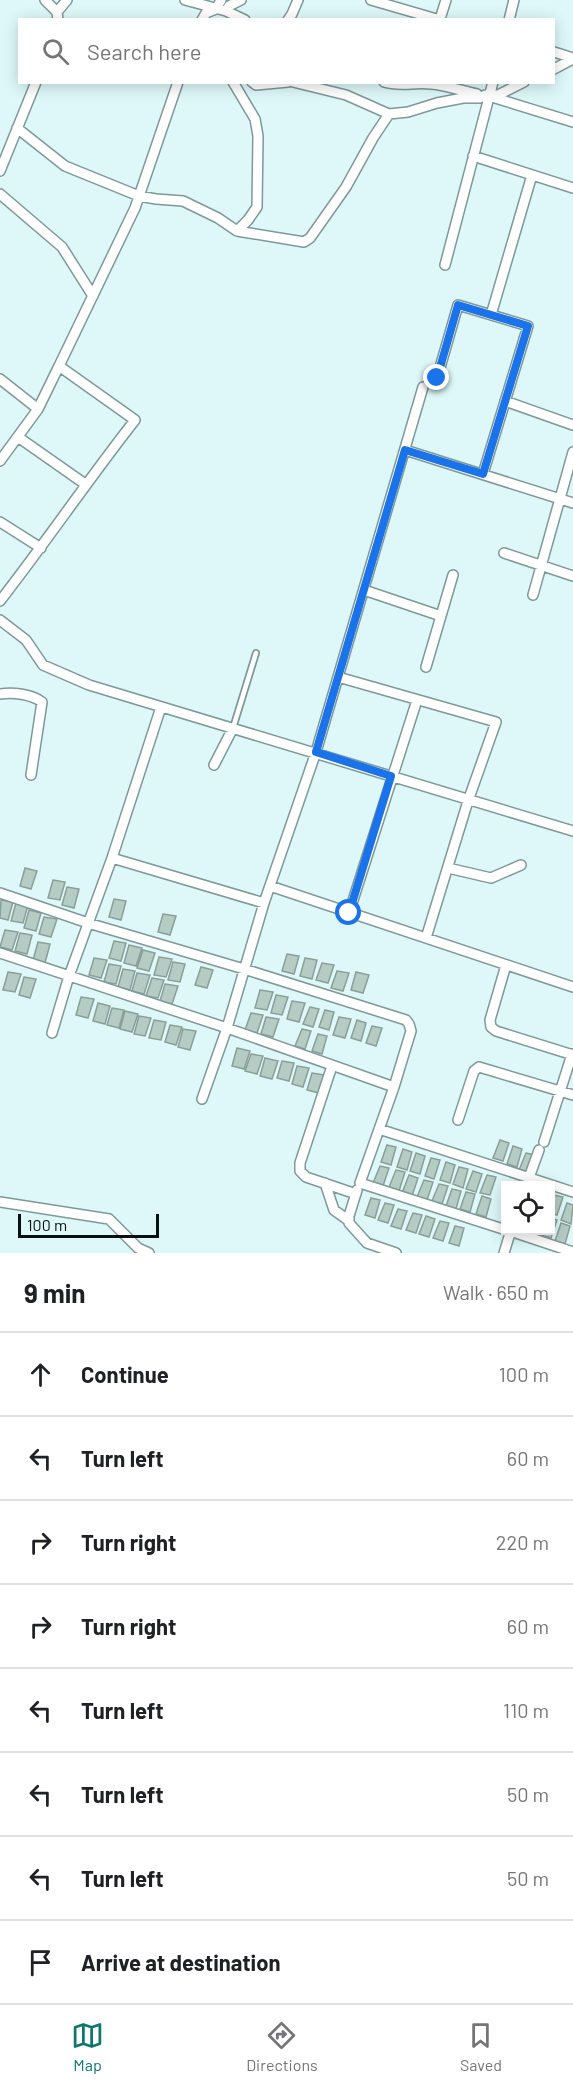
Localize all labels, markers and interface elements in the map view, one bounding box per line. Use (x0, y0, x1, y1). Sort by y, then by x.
search box (18, 18, 555, 84)
icon: search (39, 35, 72, 68)
text: Search here (87, 38, 201, 64)
route end (423, 364, 449, 390)
route start (335, 899, 361, 925)
map controls (501, 1181, 555, 1235)
button: locate (501, 1181, 555, 1235)
scale bar (18, 1211, 159, 1238)
text: 100 m (27, 1215, 67, 1234)
text: 9 min (24, 1277, 86, 1308)
text: Walk · 650 m (443, 1280, 549, 1304)
icon: ahead (24, 1358, 57, 1391)
text: Continue (81, 1361, 169, 1387)
text: 100 m (499, 1362, 549, 1386)
icon: left (24, 1442, 57, 1475)
text: Turn left (81, 1445, 164, 1471)
text: 60 m (507, 1446, 549, 1470)
icon: right (24, 1526, 57, 1559)
text: Turn right (81, 1529, 176, 1555)
text: 220 m (496, 1530, 549, 1554)
icon: right (24, 1610, 57, 1643)
text: Turn right (81, 1613, 176, 1639)
text: 60 m (507, 1614, 549, 1638)
icon: left (24, 1694, 57, 1727)
text: Turn left (81, 1697, 164, 1723)
text: 110 m (503, 1698, 549, 1722)
icon: left (24, 1778, 57, 1811)
text: Turn left (81, 1781, 164, 1807)
text: 50 m (507, 1782, 549, 1806)
icon: left (24, 1862, 57, 1895)
text: Turn left (81, 1865, 164, 1891)
text: 50 m (507, 1866, 549, 1890)
icon: arrive (24, 1946, 57, 1979)
text: Arrive at destination (81, 1949, 280, 1975)
tab: Map (71, 2019, 104, 2074)
tab: Directions (246, 2019, 318, 2074)
tab: Saved (460, 2019, 502, 2074)

